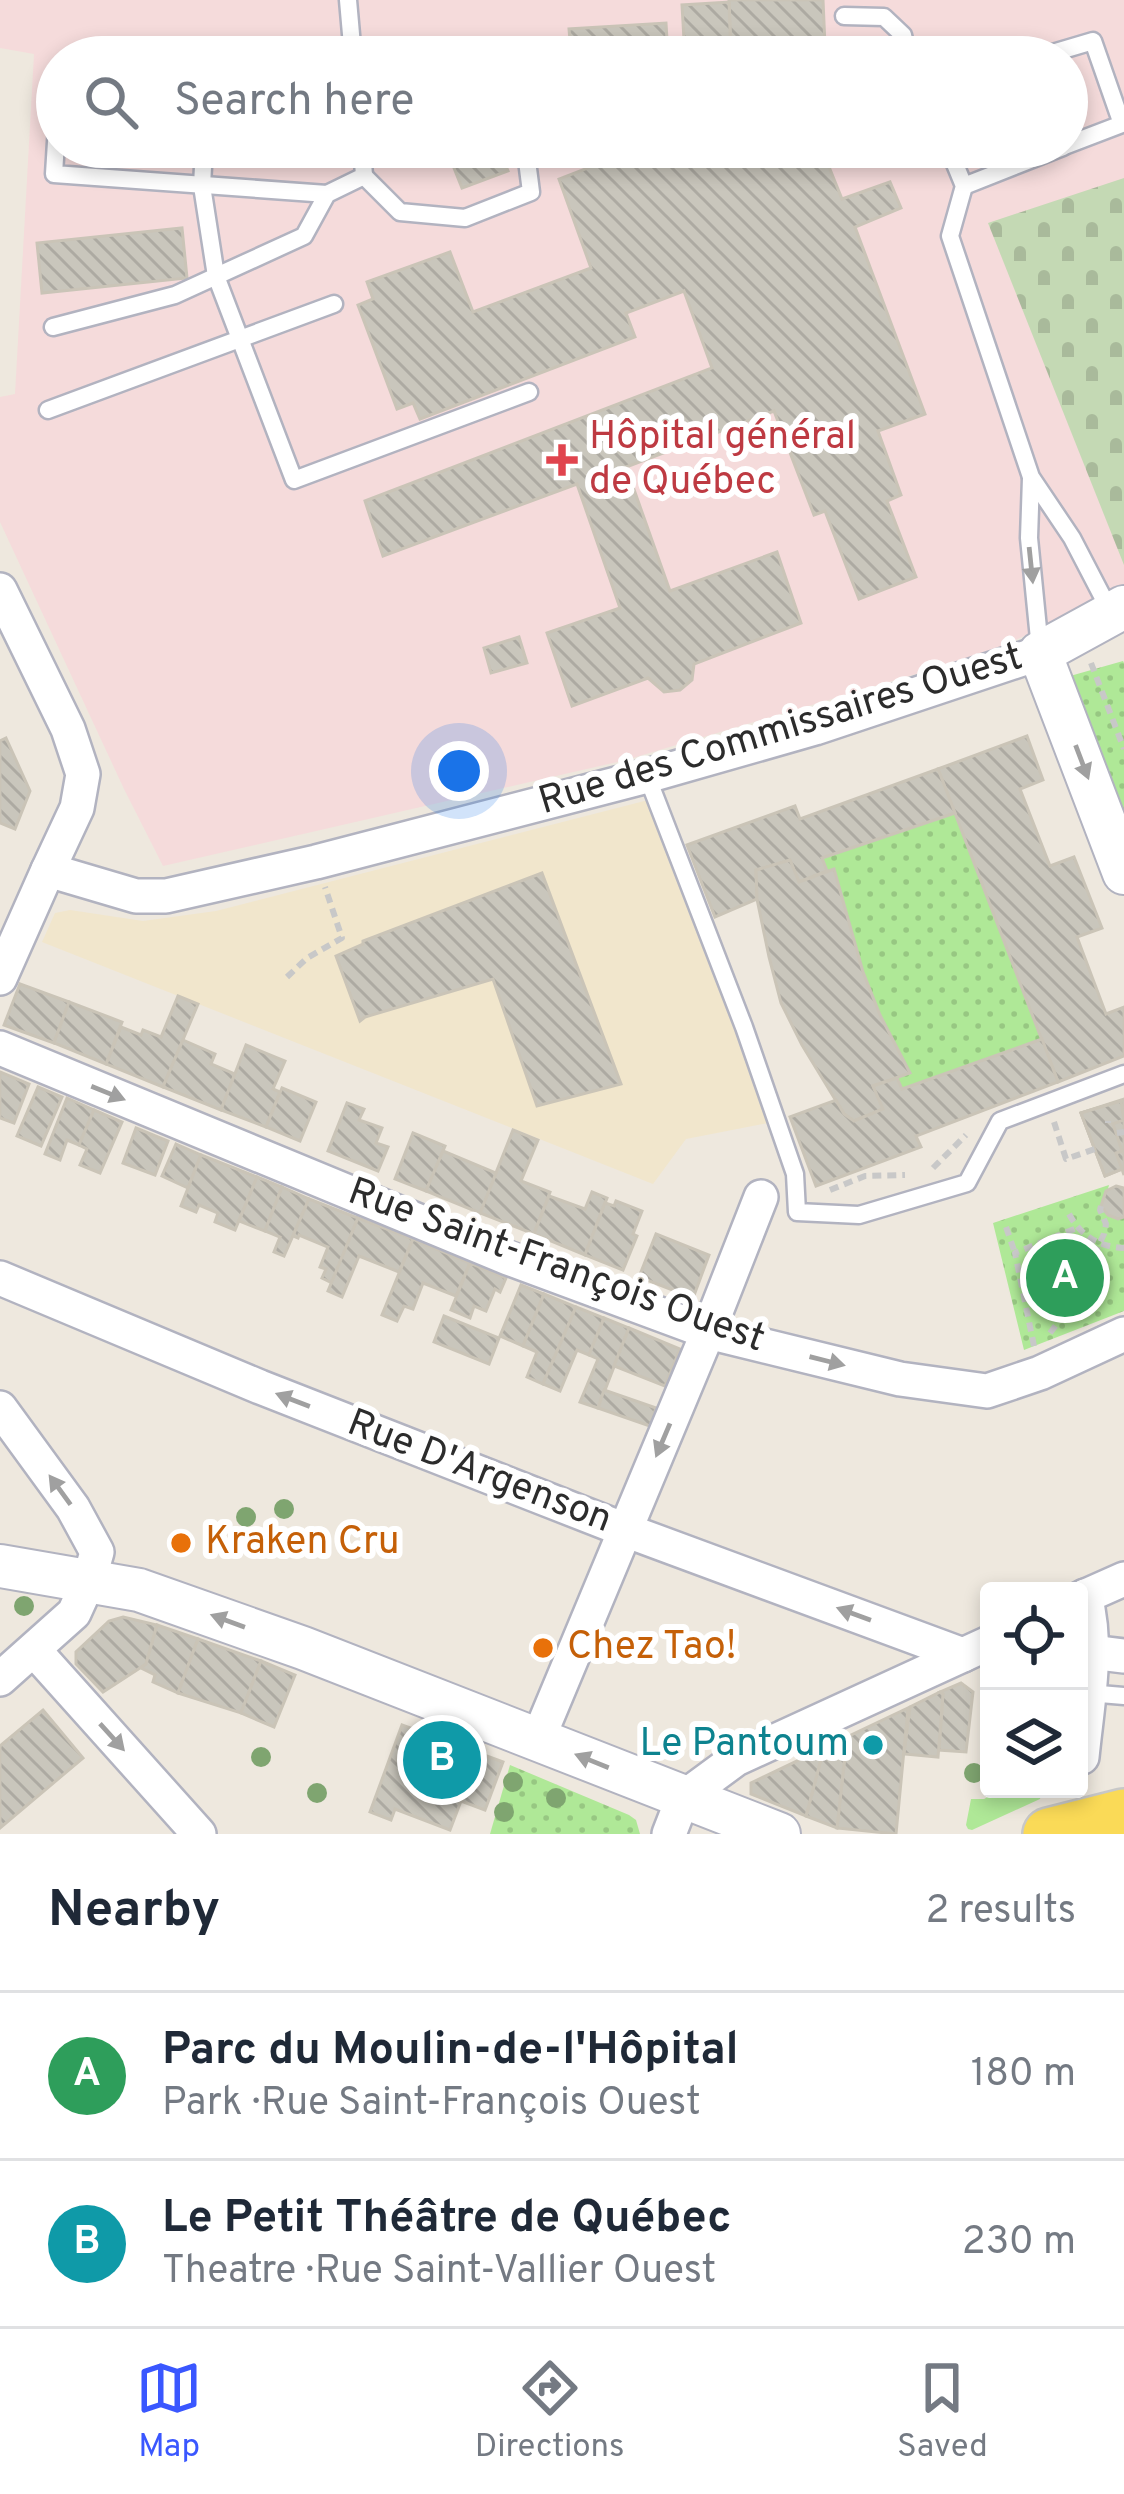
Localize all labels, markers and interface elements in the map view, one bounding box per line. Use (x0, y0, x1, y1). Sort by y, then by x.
search box (36, 36, 1088, 168)
icon: search (78, 69, 144, 135)
text: Search here (174, 74, 414, 131)
place label: Hôpital général de Québec (589, 414, 856, 508)
marker: Hôpital général de Québec (546, 444, 578, 476)
one-way arrow (1022, 547, 1041, 584)
street label: Rue des Commissaires Ouest (533, 634, 1029, 828)
your location (429, 741, 489, 801)
one-way arrow (1073, 744, 1092, 780)
one-way arrow (91, 1084, 127, 1103)
street label: Rue Saint-François Ouest (341, 1169, 771, 1365)
pin: A (1026, 1233, 1104, 1323)
one-way arrow (808, 1352, 845, 1371)
one-way arrow (275, 1390, 311, 1409)
street label: Rue D'Argenson (340, 1400, 618, 1546)
one-way arrow (653, 1422, 672, 1458)
one-way arrow (49, 1474, 72, 1506)
place label: Kraken Cru (205, 1519, 400, 1568)
marker: Kraken Cru (168, 1530, 194, 1556)
map controls (980, 1582, 1088, 1798)
button: locate (980, 1582, 1088, 1690)
one-way arrow (835, 1604, 871, 1622)
one-way arrow (210, 1611, 246, 1629)
place label: Chez Tao! (567, 1624, 736, 1673)
marker: Chez Tao! (530, 1635, 556, 1661)
button: layers (980, 1690, 1088, 1798)
pin: B (403, 1715, 481, 1805)
place label: Le Pantoum (639, 1721, 849, 1770)
one-way arrow (98, 1722, 125, 1751)
marker: Le Pantoum (860, 1732, 886, 1758)
one-way arrow (573, 1751, 609, 1770)
text: Nearby (48, 1880, 220, 1945)
text: 2 results (925, 1888, 1076, 1937)
text: Parc du Moulin-de-l'Hôpital (162, 2023, 739, 2080)
text: A (73, 2051, 101, 2100)
text: 180 m (971, 2051, 1076, 2100)
text: Park · Rue Saint-François Ouest (162, 2080, 701, 2129)
text: Le Petit Théâtre de Québec (162, 2191, 732, 2248)
text: B (74, 2219, 100, 2268)
text: 230 m (962, 2219, 1076, 2268)
text: Theatre · Rue Saint-Vallier Ouest (162, 2248, 716, 2297)
tab: Map (136, 2355, 202, 2469)
tab: Directions (475, 2355, 625, 2469)
tab: Saved (897, 2355, 988, 2469)

